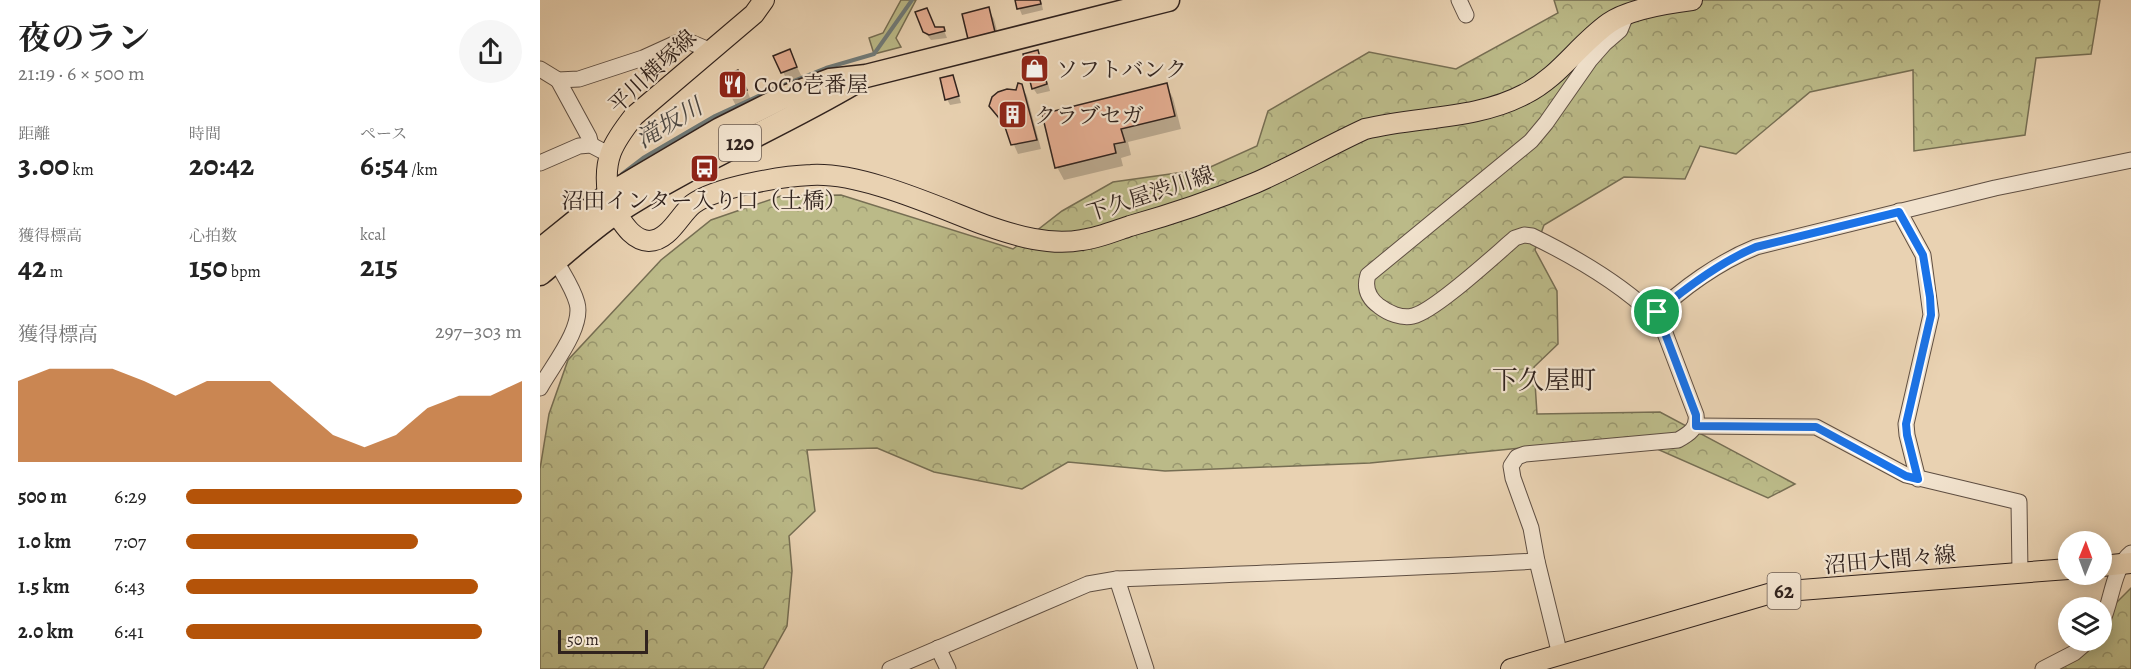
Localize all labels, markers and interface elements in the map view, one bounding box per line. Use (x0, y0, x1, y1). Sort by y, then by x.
text: 夜のラン (18, 15, 150, 60)
button: share (459, 20, 522, 83)
street label: 平川横塚線 (602, 23, 703, 120)
shop icon: ソフトバンク (1019, 53, 1051, 85)
place label: ソフトバンク (1056, 55, 1187, 85)
text: 21:19 · 6 × 500 m (18, 60, 145, 87)
restaurant icon: CoCo壱番屋 (717, 68, 749, 100)
place label: CoCo壱番屋 (754, 70, 869, 100)
water label: 滝坂川 (630, 89, 711, 155)
building icon: クラブセガ (997, 99, 1029, 131)
place label: クラブセガ (1034, 101, 1144, 131)
text: 距離 (18, 123, 50, 145)
text: 時間 (189, 123, 221, 145)
text: ペース (360, 123, 407, 145)
road number: 120 (719, 125, 761, 161)
text: 3.00 (18, 145, 69, 185)
text: 20:42 (189, 145, 254, 185)
text: 6:54 (360, 145, 408, 185)
bus stop icon: 沼田インター入り口（土橋） (688, 152, 720, 184)
text: km (69, 159, 94, 181)
text: /km (408, 159, 438, 181)
street label: 下久屋渋川線 (1083, 159, 1218, 229)
place label: 沼田インター入り口（土橋） (561, 186, 847, 216)
text: kcal (360, 224, 386, 246)
text: 獲得標高 (18, 225, 82, 247)
text: 心拍数 (189, 225, 237, 247)
text: 215 (360, 246, 398, 286)
text: 42 (18, 247, 47, 287)
text: 150 (189, 247, 228, 287)
text: m (47, 261, 63, 283)
text: bpm (228, 261, 261, 283)
pin (1631, 286, 1682, 337)
icon: arrive (1640, 295, 1673, 328)
text: 297–303 m (435, 318, 522, 345)
text: 獲得標高 (18, 321, 98, 348)
district label: 下久屋町 (1492, 363, 1596, 398)
text: 500 m (18, 483, 67, 510)
text: 6:29 (114, 483, 147, 510)
text: 1.0 km (18, 528, 71, 555)
text: 7:07 (114, 528, 146, 555)
north arrow (2058, 531, 2112, 585)
map controls (2058, 531, 2112, 651)
street label: 沼田大間々線 (1823, 539, 1957, 581)
text: 1.5 km (18, 573, 70, 600)
text: 6:43 (114, 573, 145, 600)
road number: 62 (1768, 573, 1800, 609)
button: layers (2058, 597, 2112, 651)
text: 2.0 km (18, 618, 74, 645)
text: 6:41 (114, 618, 144, 645)
scale bar (558, 627, 648, 654)
text: 50 m (567, 629, 599, 651)

